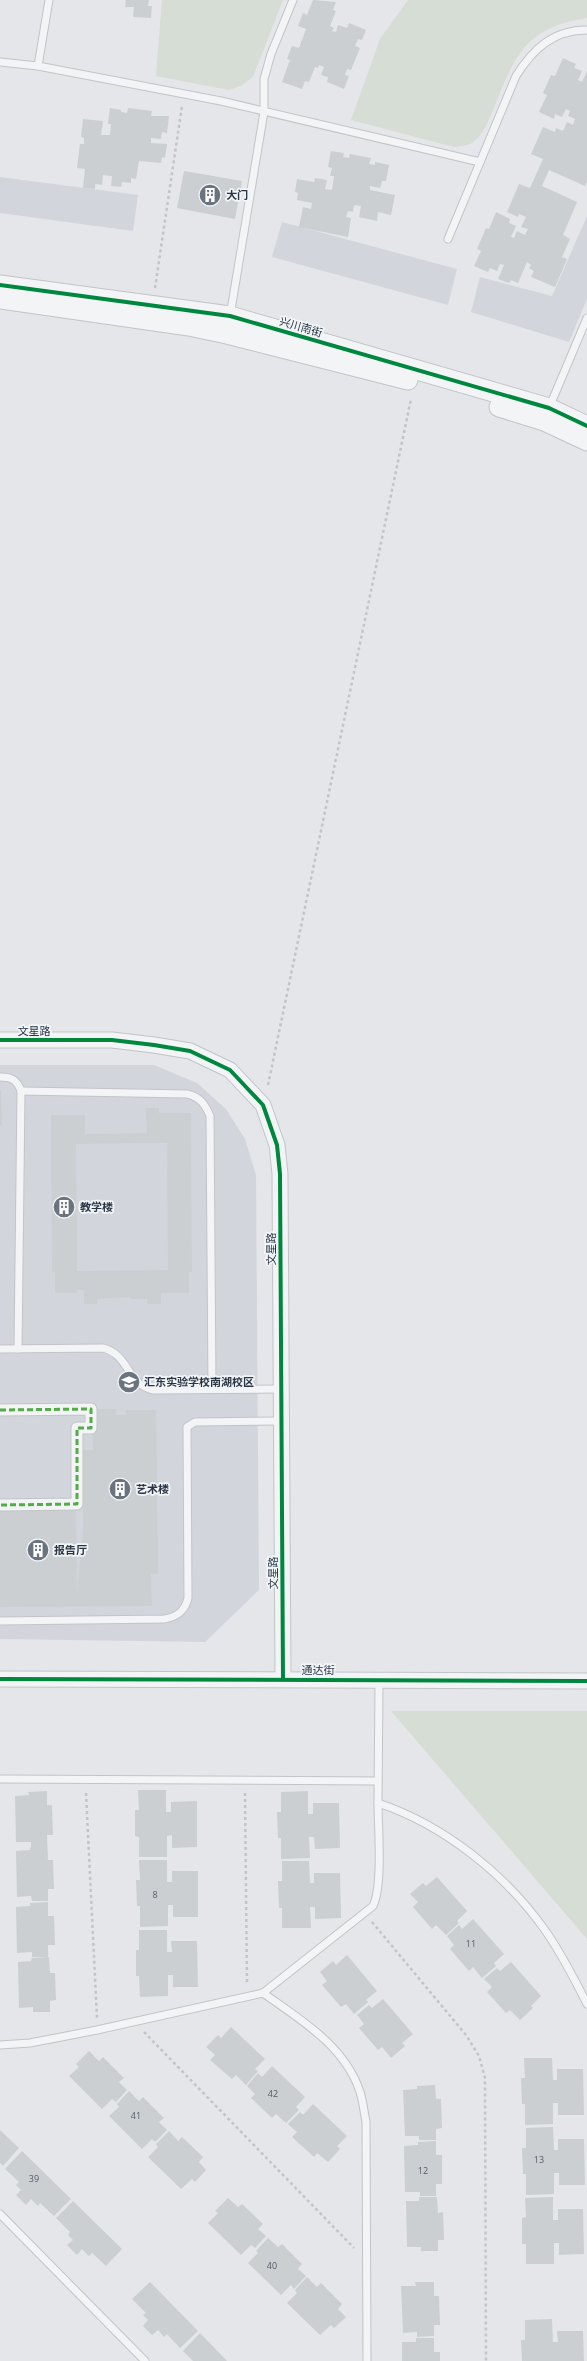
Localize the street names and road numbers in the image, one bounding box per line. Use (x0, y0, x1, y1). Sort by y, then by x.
street label: 兴川南街 (278, 313, 324, 340)
street label: 文星路 (18, 1023, 51, 1038)
street label: 文星路 (263, 1233, 278, 1266)
street label: 文星路 (265, 1557, 280, 1590)
street label: 通达街 (302, 1662, 335, 1677)

